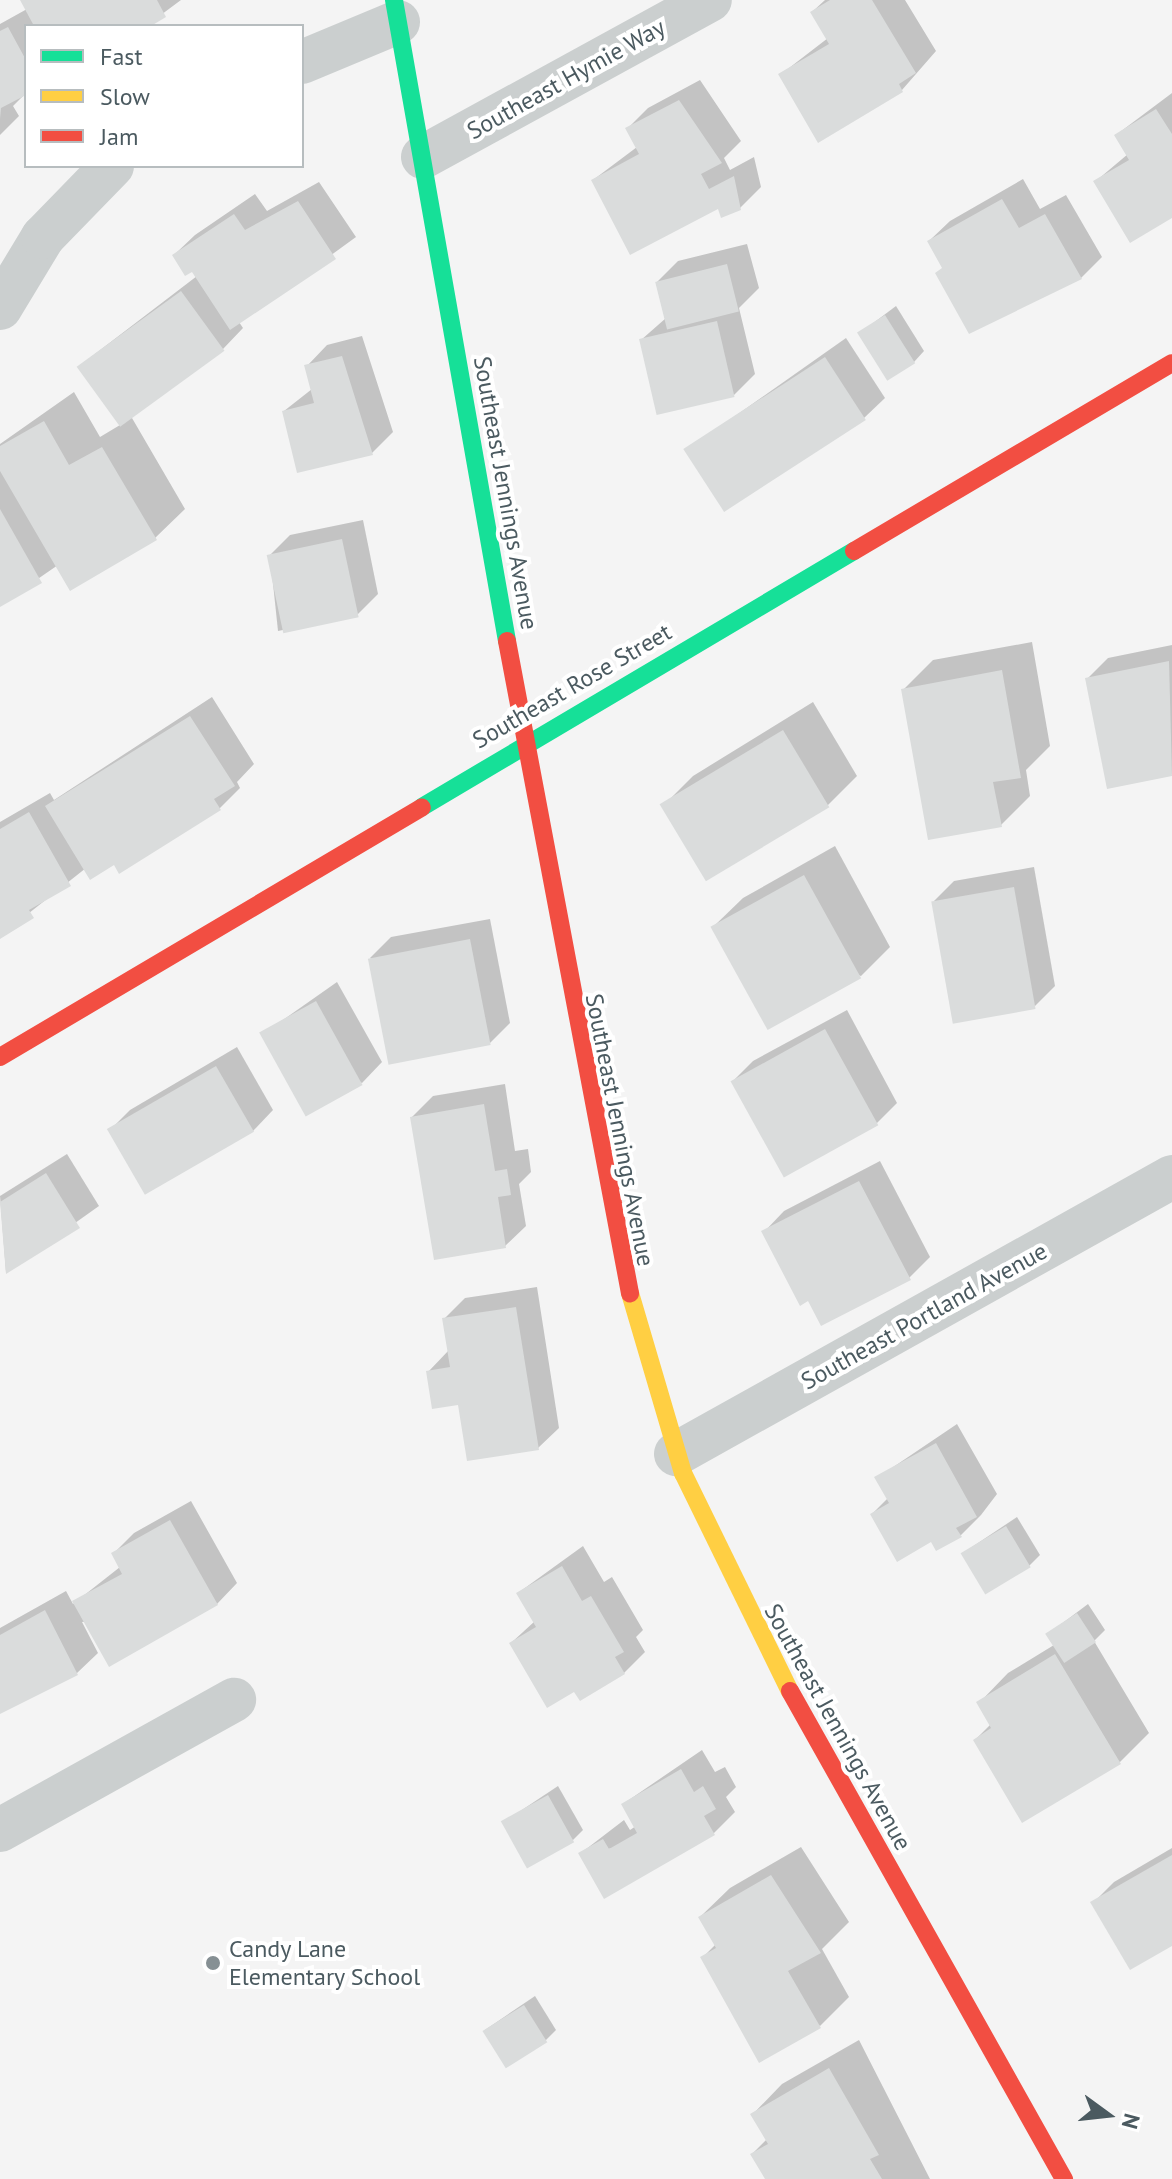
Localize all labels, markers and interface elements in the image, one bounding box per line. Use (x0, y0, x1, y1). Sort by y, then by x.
street label: Southeast Hymie Way (462, 13, 670, 145)
legend (24, 24, 304, 168)
text: Fast (100, 41, 143, 72)
text: Slow (100, 81, 150, 112)
text: Jam (100, 121, 138, 152)
street label: Southeast Jennings Avenue (468, 354, 544, 632)
street label: Southeast Rose Street (468, 617, 676, 755)
street label: Southeast Jennings Avenue (579, 991, 661, 1269)
street label: Southeast Portland Avenue (796, 1236, 1052, 1396)
street label: Southeast Jennings Avenue (758, 1598, 918, 1856)
place label: Candy Lane Elementary School (229, 1935, 421, 1991)
marker: Candy Lane Elementary School (204, 1954, 222, 1972)
north arrow (1068, 2075, 1148, 2155)
text: N (1116, 2111, 1147, 2132)

